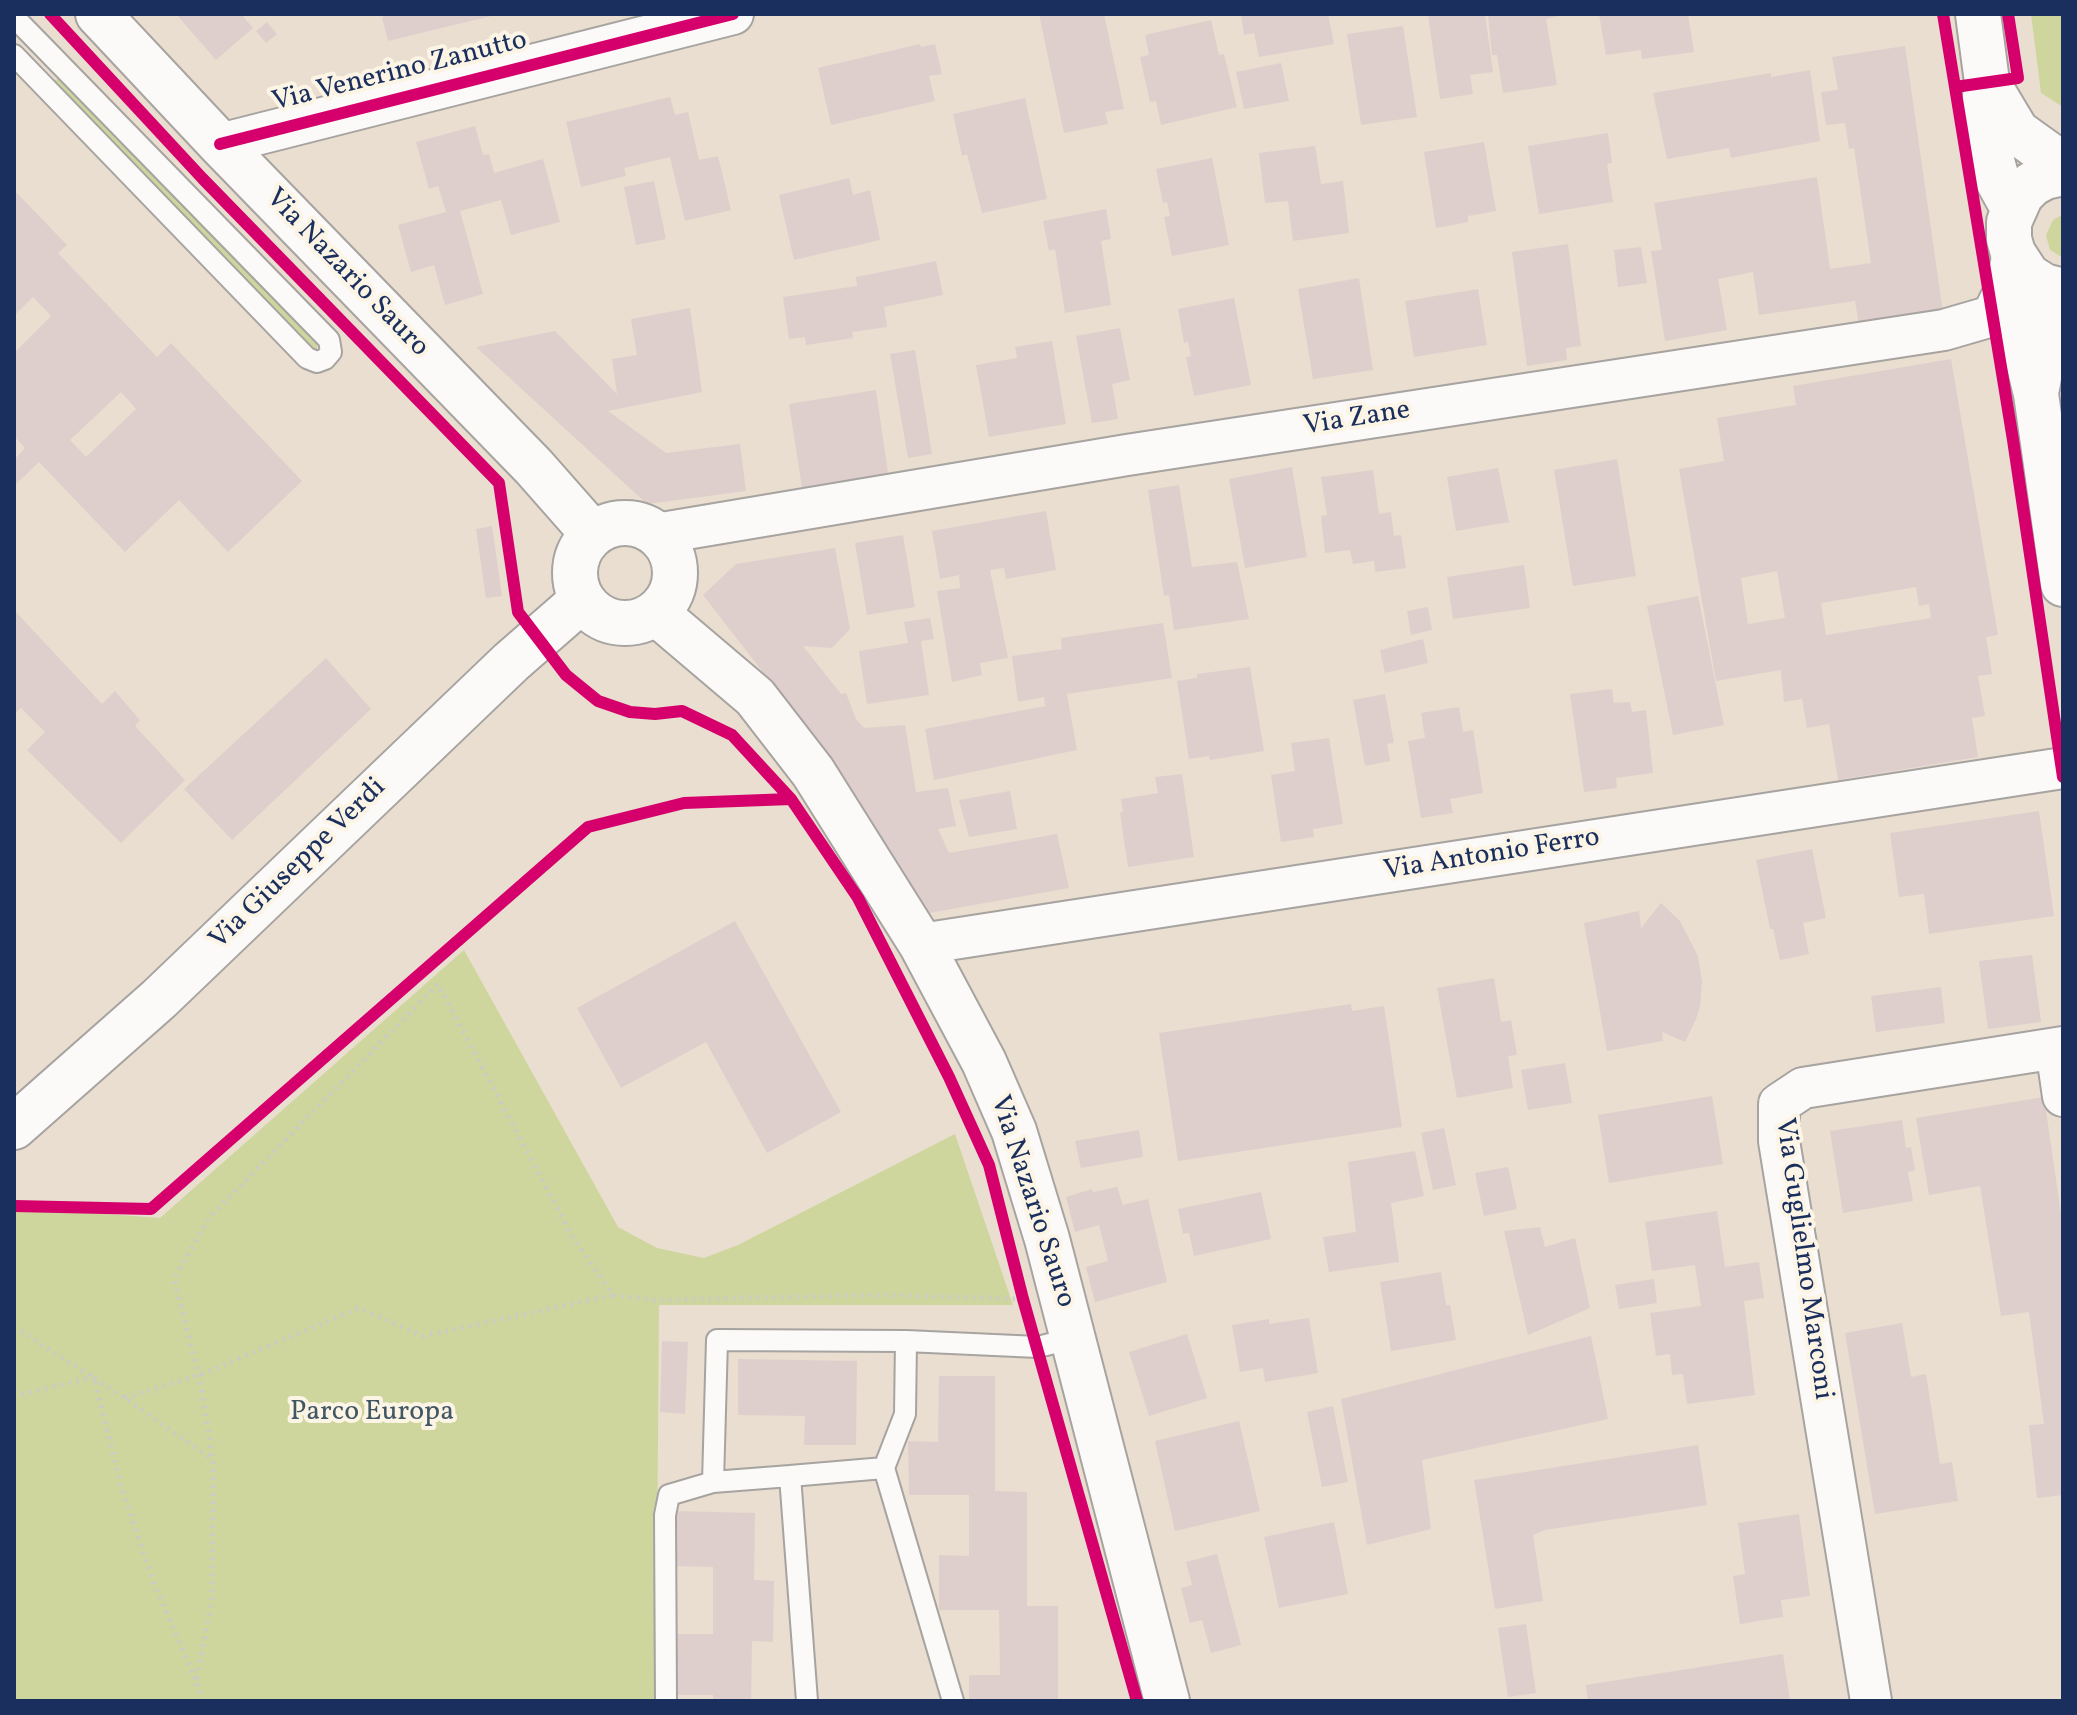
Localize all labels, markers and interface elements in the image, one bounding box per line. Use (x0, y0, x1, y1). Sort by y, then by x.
street label: Via Venerino Zanutto (269, 25, 531, 121)
street label: Via Nazario Sauro (257, 183, 435, 365)
street label: Via Zane (1301, 395, 1413, 445)
street label: Via Giuseppe Verdi (204, 772, 394, 958)
street label: Via Antonio Ferro (1382, 822, 1602, 890)
street label: Via Nazario Sauro (981, 1092, 1081, 1312)
street label: Via Guglielmo Marconi (1766, 1116, 1838, 1402)
park label: Parco Europa (290, 1397, 454, 1431)

